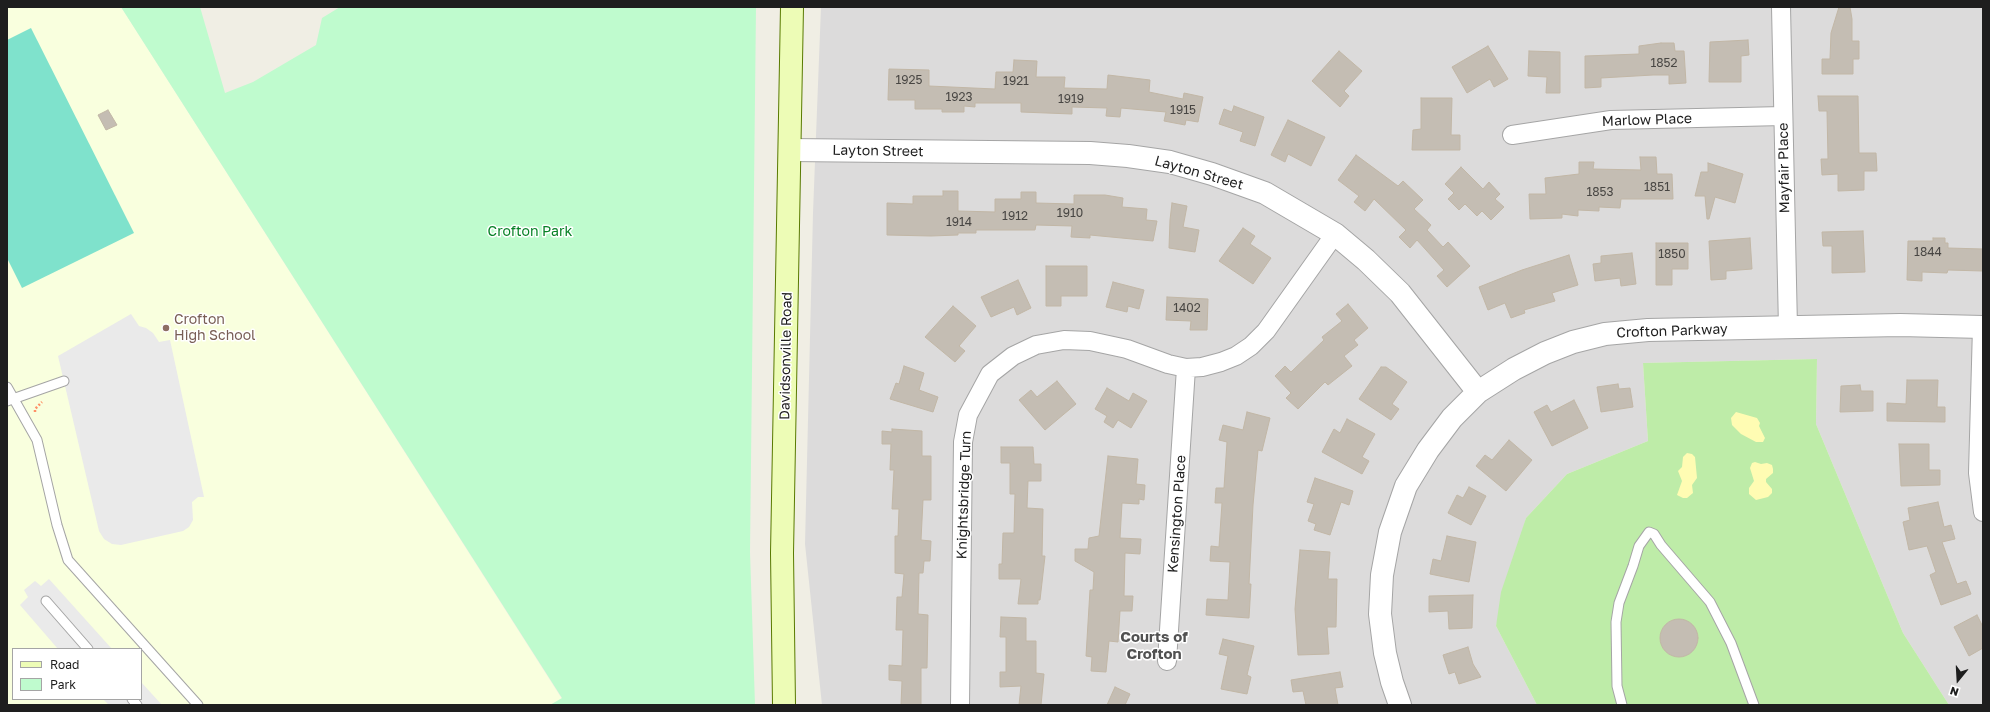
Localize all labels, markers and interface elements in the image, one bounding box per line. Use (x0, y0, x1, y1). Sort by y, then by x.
house number: 1852 (1650, 56, 1678, 70)
house number: 1925 (896, 73, 922, 87)
house number: 1921 (1003, 74, 1029, 88)
house number: 1923 (945, 90, 973, 104)
house number: 1919 (1058, 92, 1084, 106)
house number: 1915 (1170, 103, 1196, 117)
street label: Marlow Place (1602, 110, 1692, 130)
street label: Mayfair Place (1775, 123, 1793, 213)
street label: Layton Street (832, 142, 924, 160)
street label: Layton Street (1153, 152, 1245, 194)
house number: 1851 (1644, 180, 1670, 194)
house number: 1853 (1586, 185, 1614, 199)
house number: 1910 (1057, 206, 1083, 220)
house number: 1912 (1002, 209, 1028, 223)
house number: 1914 (946, 215, 972, 229)
park label: Crofton Park (488, 224, 572, 240)
house number: 1844 (1914, 245, 1942, 259)
house number: 1850 (1658, 247, 1686, 261)
street label: Davidsonville Road (776, 292, 796, 420)
house number: 1402 (1173, 301, 1201, 315)
place label: Crofton High School (174, 312, 256, 344)
street label: Crofton Parkway (1616, 321, 1728, 341)
marker: Crofton High School (161, 323, 171, 333)
street label: Knightsbridge Turn (953, 430, 975, 560)
street label: Kensington Place (1165, 455, 1189, 573)
district label: Courts of Crofton (1120, 628, 1188, 663)
legend (12, 648, 142, 700)
text: Road (50, 657, 79, 672)
north arrow (1938, 660, 1978, 700)
text: Park (50, 677, 76, 692)
text: N (1948, 684, 1960, 699)

